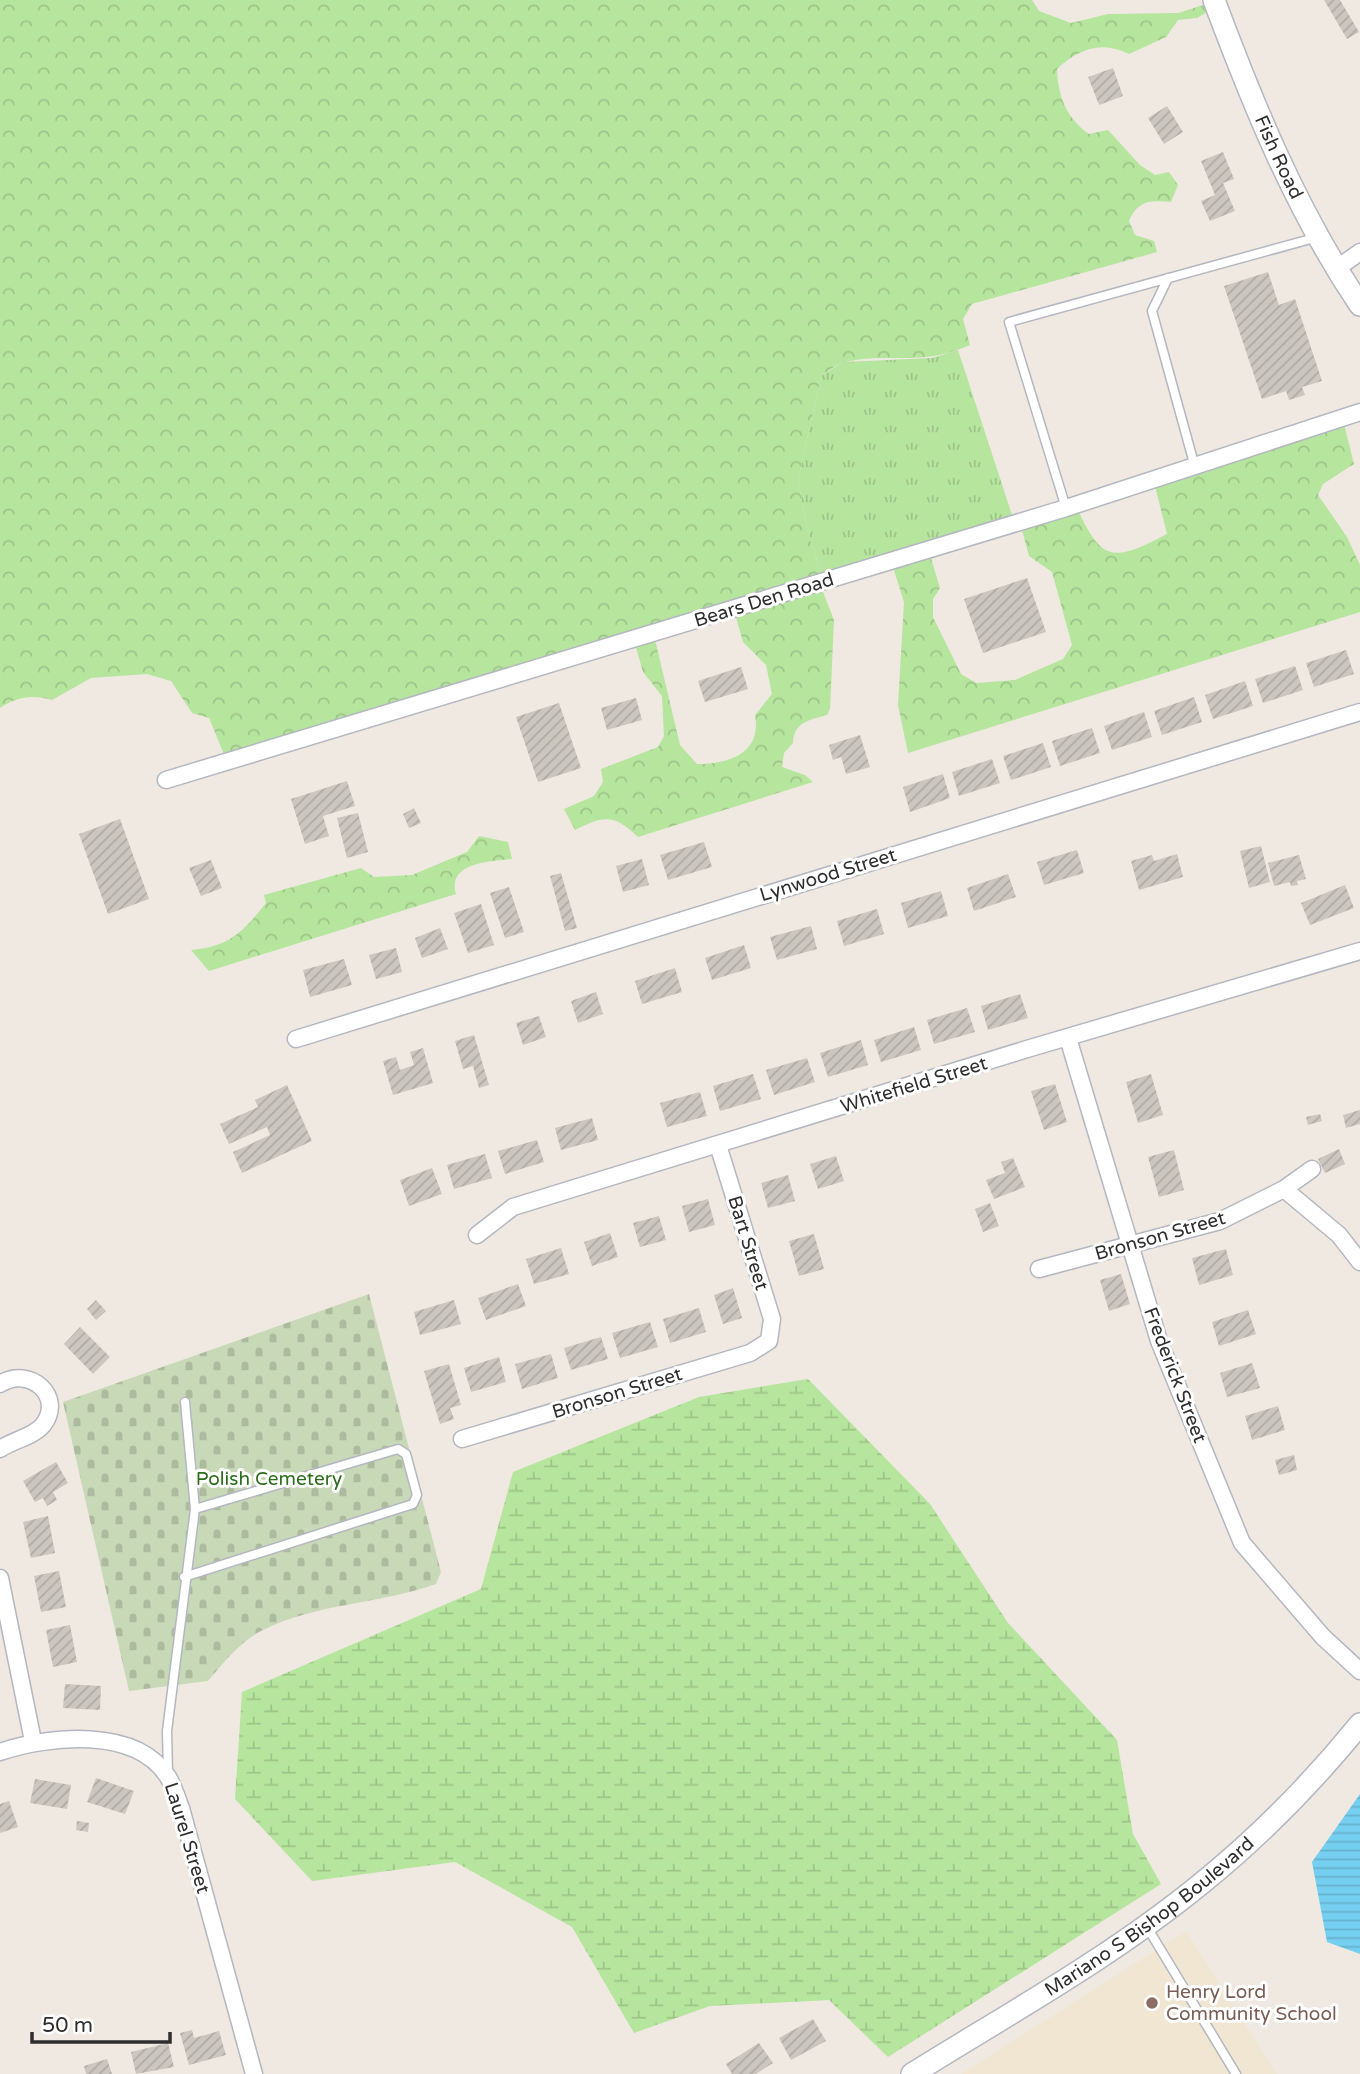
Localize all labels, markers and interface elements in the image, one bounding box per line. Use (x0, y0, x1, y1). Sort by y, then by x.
street label: Fish Road (1250, 112, 1307, 203)
street label: Bears Den Road (692, 568, 836, 632)
street label: Lynwood Street (757, 844, 899, 906)
street label: Whitefield Street (838, 1052, 990, 1118)
street label: Bart Street (723, 1193, 773, 1293)
street label: Bronson Street (1092, 1207, 1228, 1265)
street label: Frederick Street (1139, 1304, 1211, 1446)
street label: Bronson Street (549, 1363, 685, 1423)
park label: Polish Cemetery (196, 1468, 342, 1490)
street label: Laurel Street (160, 1780, 214, 1896)
street label: Mariano S Bishop Boulevard (1041, 1832, 1258, 2001)
place label: Henry Lord Community School (1166, 1981, 1337, 2025)
marker: Henry Lord Community School (1144, 1995, 1160, 2011)
scale bar (32, 2000, 170, 2044)
text: 50 m (42, 2013, 93, 2038)

